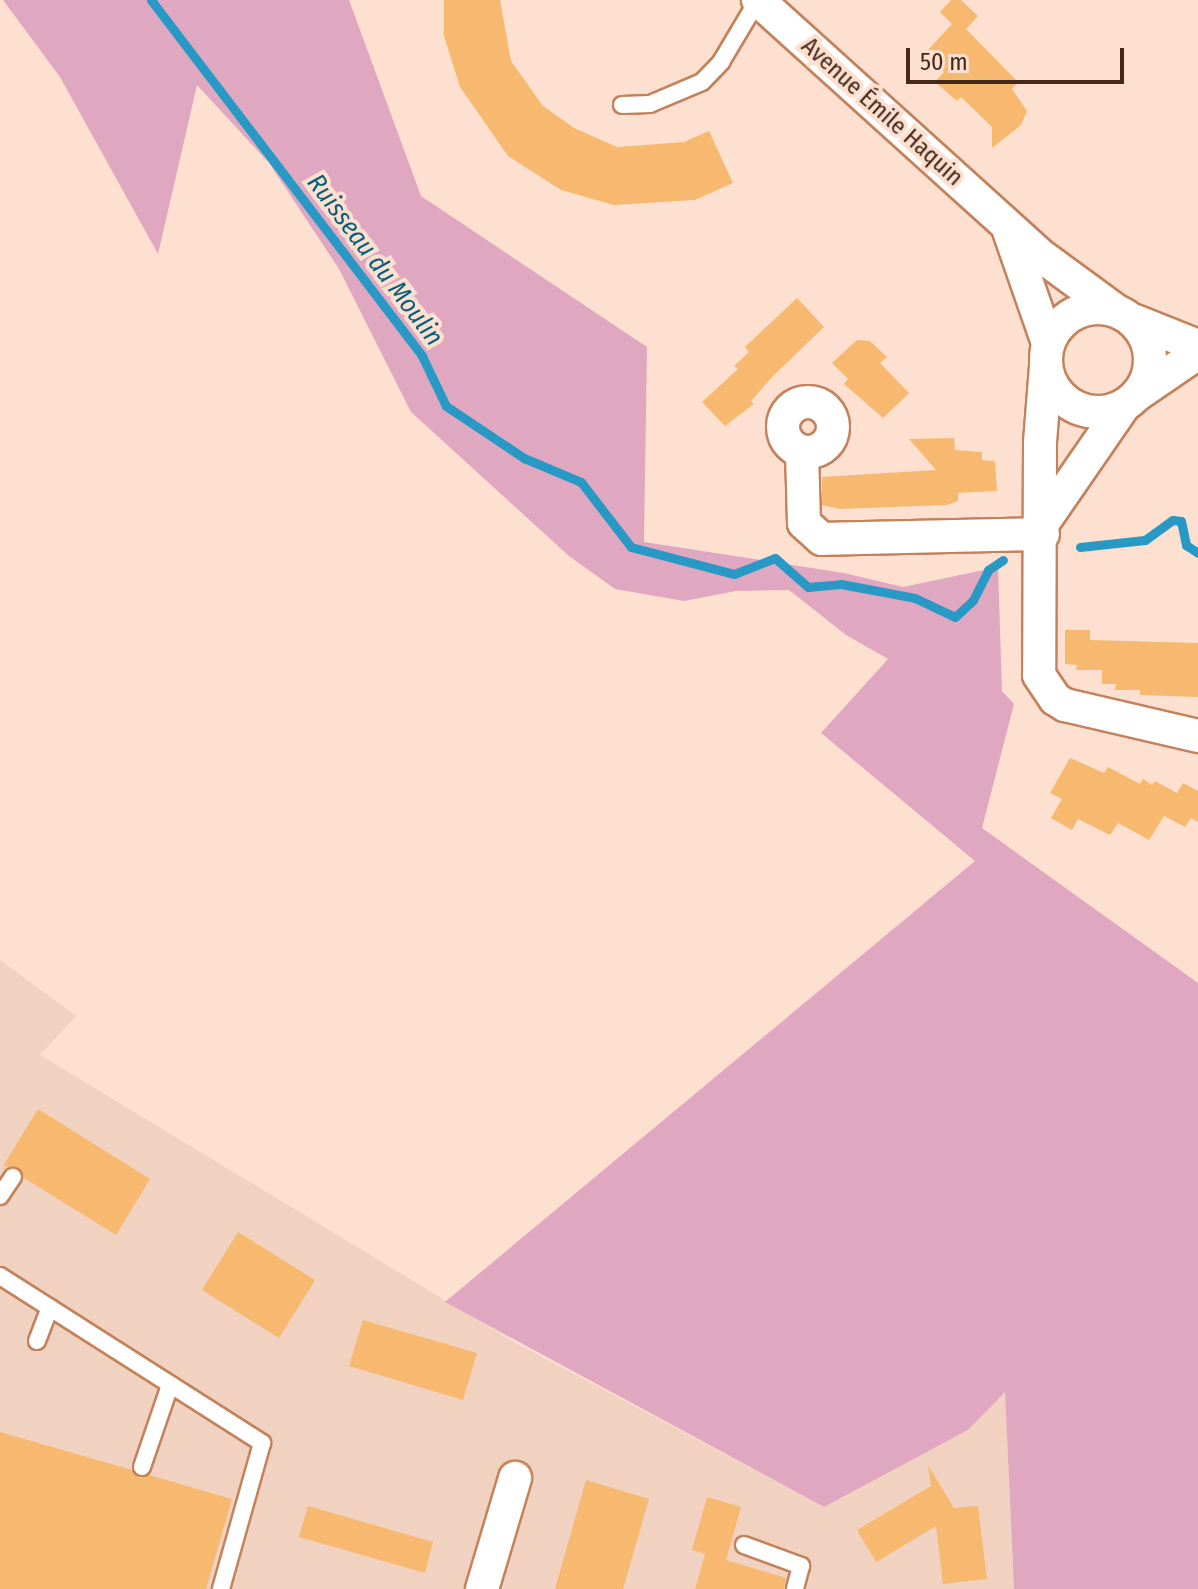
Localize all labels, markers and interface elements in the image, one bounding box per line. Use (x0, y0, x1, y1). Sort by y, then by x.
street label: Avenue Émile Haquin (795, 32, 969, 192)
scale bar (910, 32, 1128, 82)
text: 50 m (920, 48, 968, 76)
water label: Ruisseau du Moulin (300, 168, 450, 352)

